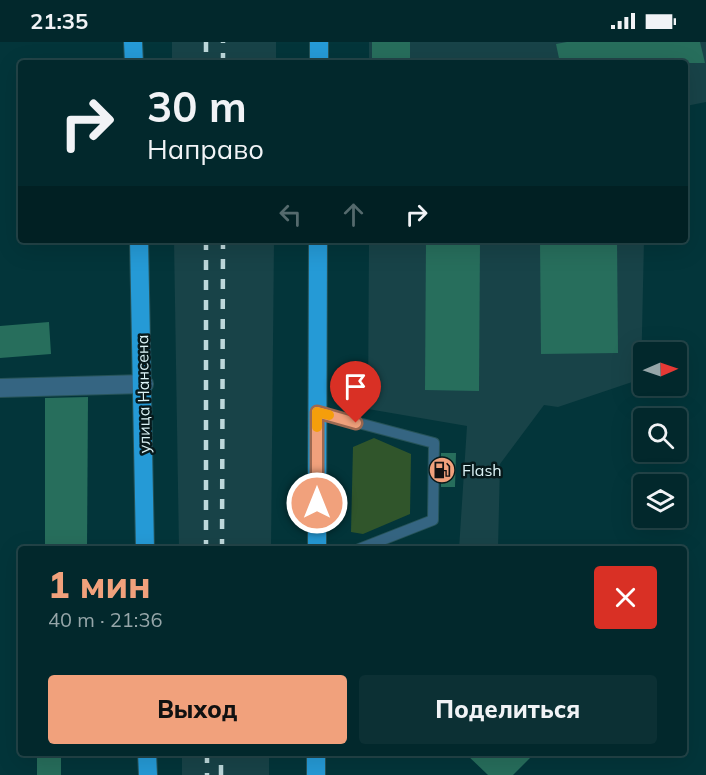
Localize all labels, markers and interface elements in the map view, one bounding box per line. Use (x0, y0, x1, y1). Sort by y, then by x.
text: 21:35 (30, 7, 88, 35)
text: 30 m (147, 80, 247, 133)
icon: right (48, 84, 126, 162)
text: Направо (147, 132, 264, 166)
icon: left (274, 198, 307, 231)
icon: ahead (337, 198, 370, 231)
icon: right (400, 198, 433, 231)
street label: улица Нансена (132, 334, 154, 454)
north arrow (633, 342, 687, 396)
map controls (633, 342, 687, 528)
pin (330, 361, 381, 423)
icon: arrive (339, 370, 372, 403)
button: search (633, 408, 687, 462)
fuel station icon: Flash (427, 455, 457, 485)
place label: Flash (462, 460, 502, 480)
position arrow (285, 471, 349, 535)
button: layers (633, 474, 687, 528)
text: 1 мин (48, 562, 151, 607)
button: close (594, 566, 657, 629)
text: 40 m · 21:36 (48, 607, 162, 632)
button: Выход (48, 675, 347, 744)
button: Поделиться (359, 675, 657, 744)

